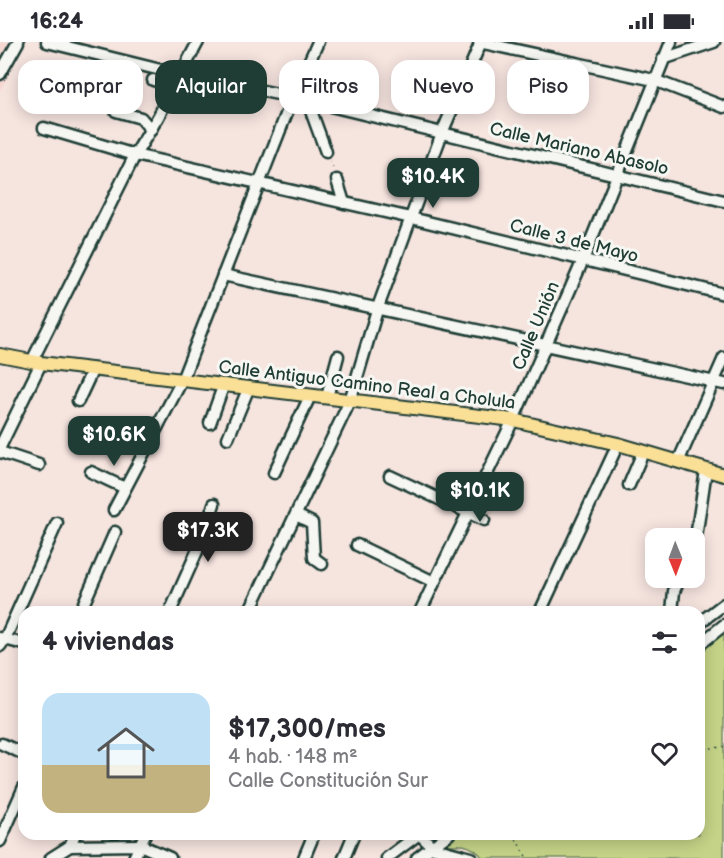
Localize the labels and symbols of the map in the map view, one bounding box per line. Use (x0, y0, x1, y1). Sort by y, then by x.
street label: Calle Mariano Abasolo (488, 118, 670, 180)
pin: $10.4K (384, 158, 482, 209)
street label: Calle 3 de Mayo (508, 215, 640, 267)
street label: Calle Unión (508, 278, 564, 374)
street label: Calle Antiguo Camino Real a Cholula (217, 356, 517, 414)
pin: $10.6K (65, 416, 163, 467)
pin: $10.1K (431, 472, 529, 523)
pin: $17.3K (159, 512, 257, 563)
north arrow (645, 528, 705, 588)

